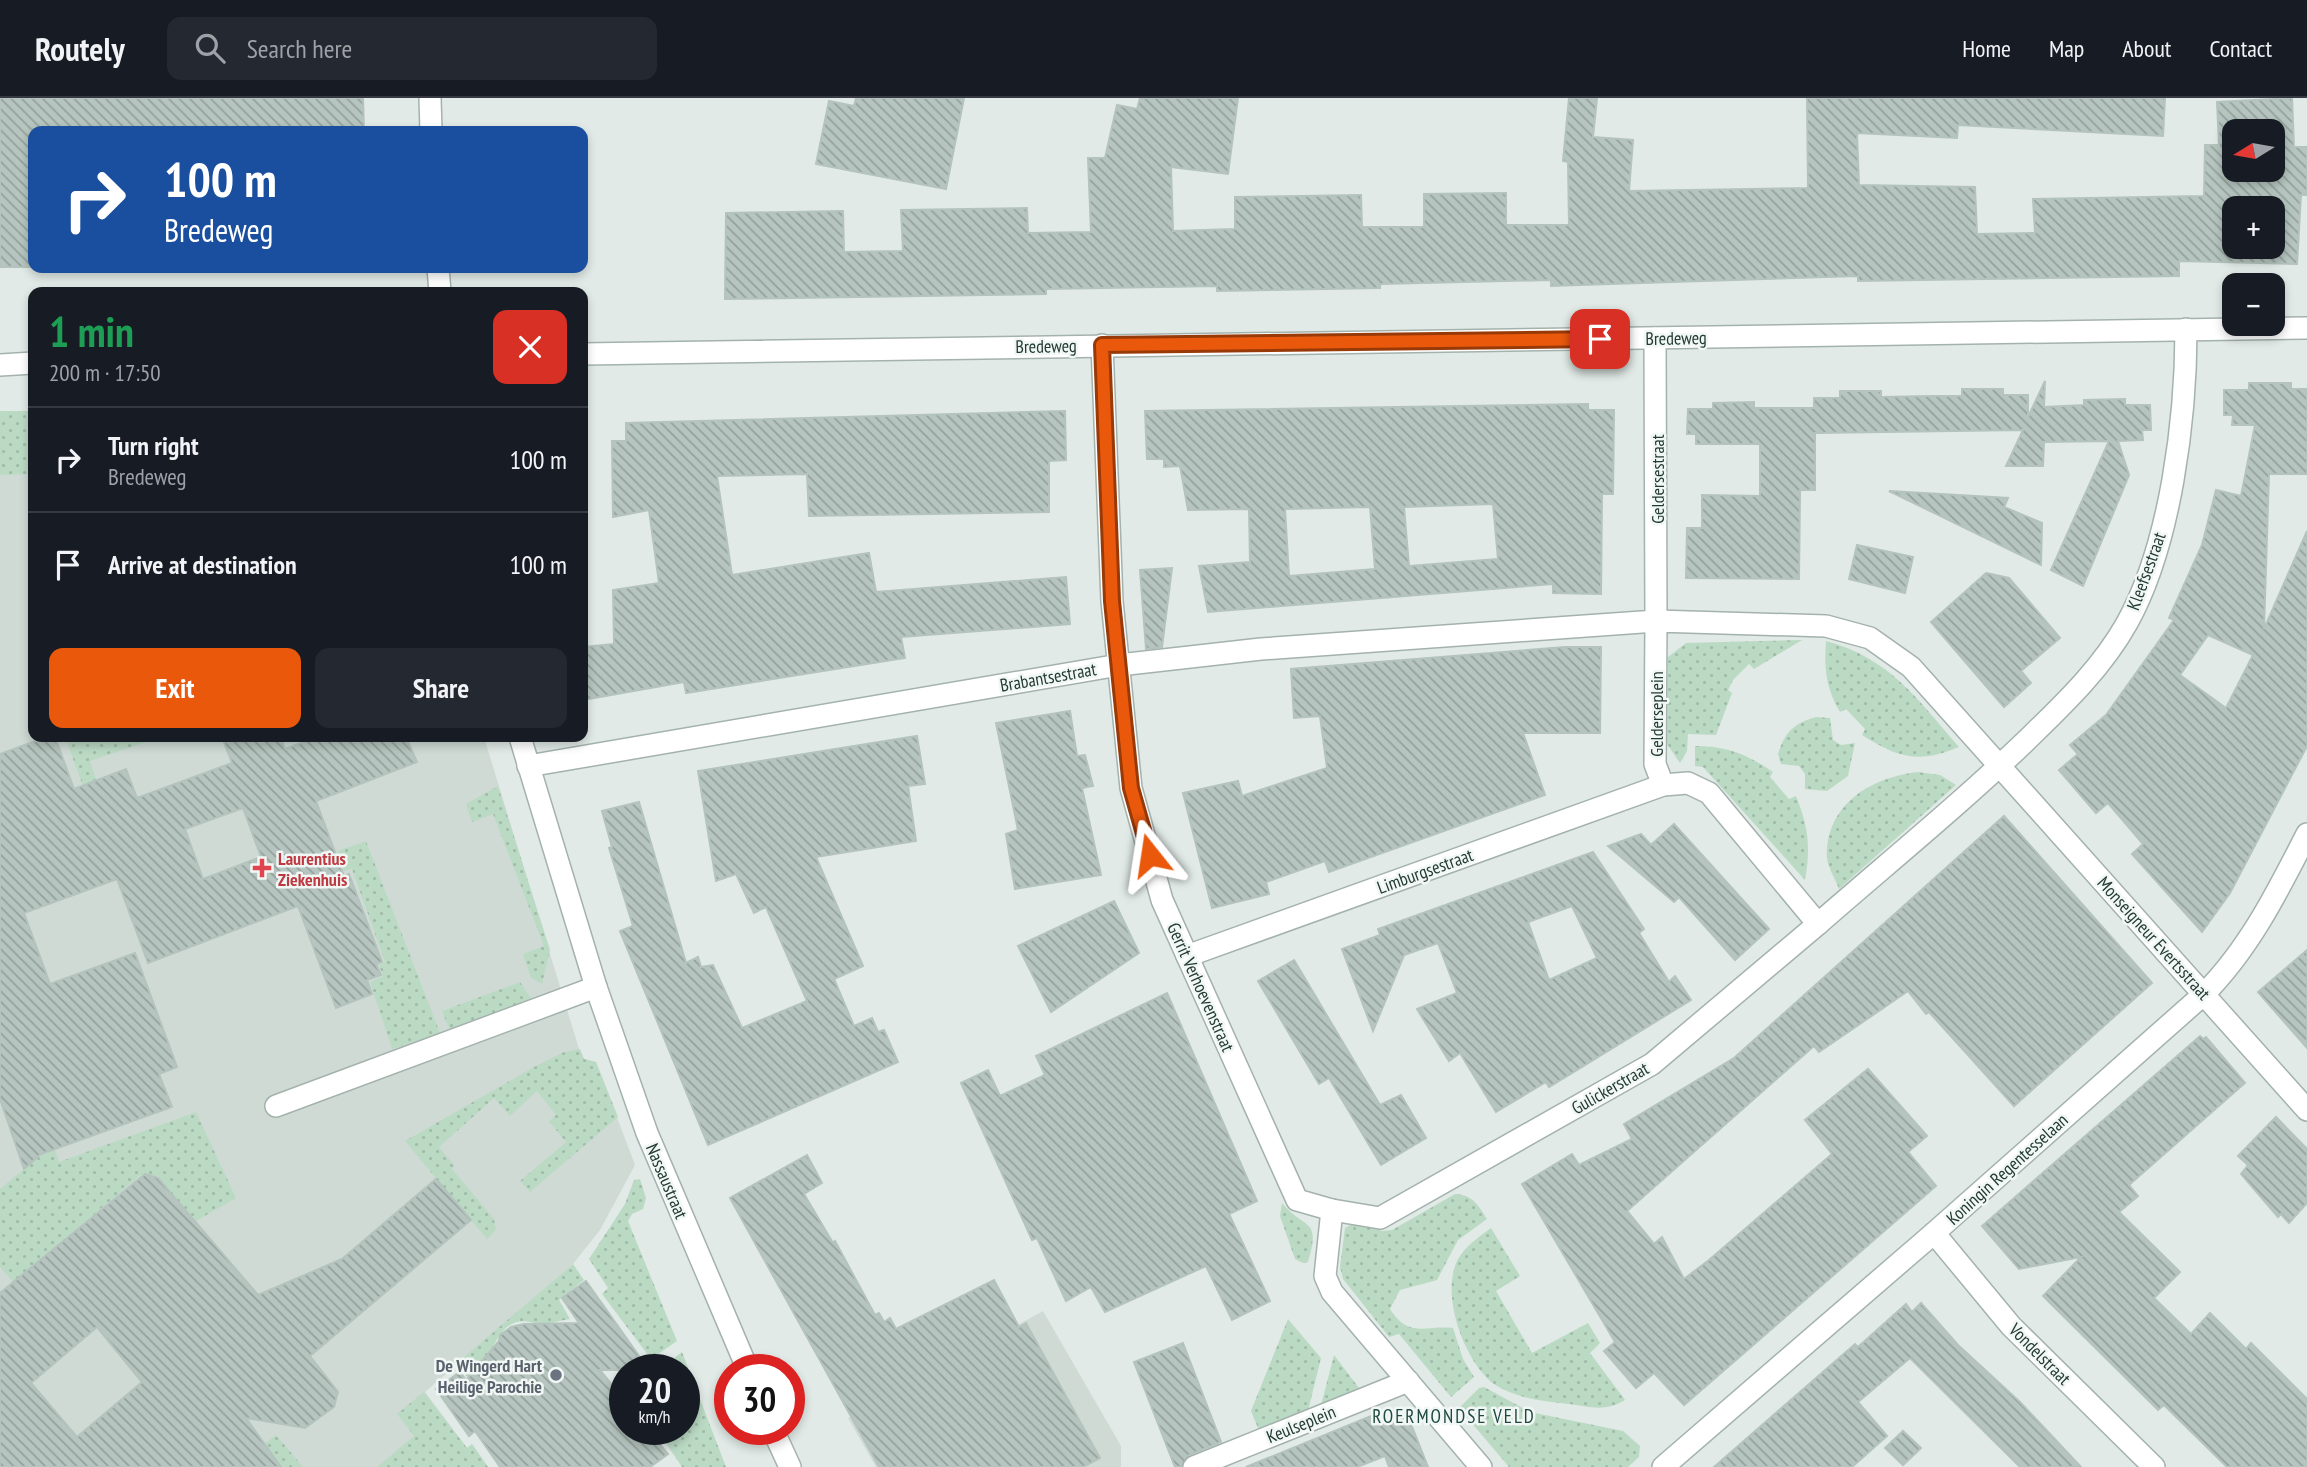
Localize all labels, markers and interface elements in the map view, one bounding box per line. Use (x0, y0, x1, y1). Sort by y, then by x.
search box (167, 17, 657, 80)
text: Routely (35, 27, 125, 70)
icon: search (191, 29, 229, 67)
text: Search here (247, 32, 352, 65)
text: Home (1962, 33, 2011, 64)
text: Map (2049, 33, 2084, 64)
text: About (2122, 33, 2171, 64)
text: Contact (2209, 33, 2272, 64)
north arrow (2222, 119, 2286, 182)
map controls (2222, 119, 2285, 336)
text: 100 m (164, 147, 277, 211)
icon: right (49, 154, 140, 245)
button: + (2222, 196, 2285, 259)
text: Bredeweg (164, 209, 273, 251)
button: − (2222, 273, 2285, 336)
text: 1 min (49, 304, 134, 359)
pin (1570, 309, 1630, 369)
button: close (493, 310, 567, 384)
icon: arrive (1581, 320, 1619, 358)
street label: Bredeweg (1645, 326, 1707, 350)
street label: Bredeweg (1015, 334, 1077, 358)
text: 200 m · 17:50 (49, 358, 161, 387)
text: Turn right (108, 429, 199, 462)
street label: Geldersestraat (1646, 434, 1669, 524)
icon: right (49, 441, 87, 479)
text: 100 m (509, 443, 567, 476)
text: Bredeweg (108, 462, 187, 491)
street label: Kleefsestraat (2121, 529, 2171, 613)
icon: arrive (49, 546, 87, 584)
text: Arrive at destination (108, 548, 297, 581)
text: 100 m (509, 548, 567, 581)
button: Exit (49, 648, 301, 728)
button: Share (315, 648, 567, 728)
street label: Brabantsestraat (998, 657, 1098, 697)
street label: Gelderseplein (1645, 671, 1668, 757)
position arrow (1113, 818, 1187, 892)
street label: Limburgsestraat (1374, 843, 1476, 899)
place label: Laurentius Ziekenhuis (278, 847, 347, 891)
marker: Laurentius Ziekenhuis (252, 858, 272, 878)
street label: Monseigneur Evertsstraat (2093, 872, 2215, 1004)
street label: Gerrit Verhoevenstraat (1162, 919, 1240, 1055)
street label: Gulickerstraat (1567, 1057, 1653, 1119)
street label: Koningin Regentesselaan (1941, 1108, 2073, 1230)
street label: Nassaustraat (641, 1140, 693, 1222)
street label: Vondelstraat (2004, 1318, 2076, 1390)
place label: De Wingerd Hart Heilige Parochie (436, 1354, 543, 1398)
speed limit sign: 30 (714, 1354, 805, 1445)
marker: De Wingerd Hart Heilige Parochie (548, 1367, 564, 1383)
text: 20 (638, 1367, 671, 1413)
street label: Keulseplein (1263, 1400, 1339, 1448)
district label: ROERMONDSE VELD (1372, 1404, 1536, 1428)
text: km/h (639, 1405, 670, 1428)

